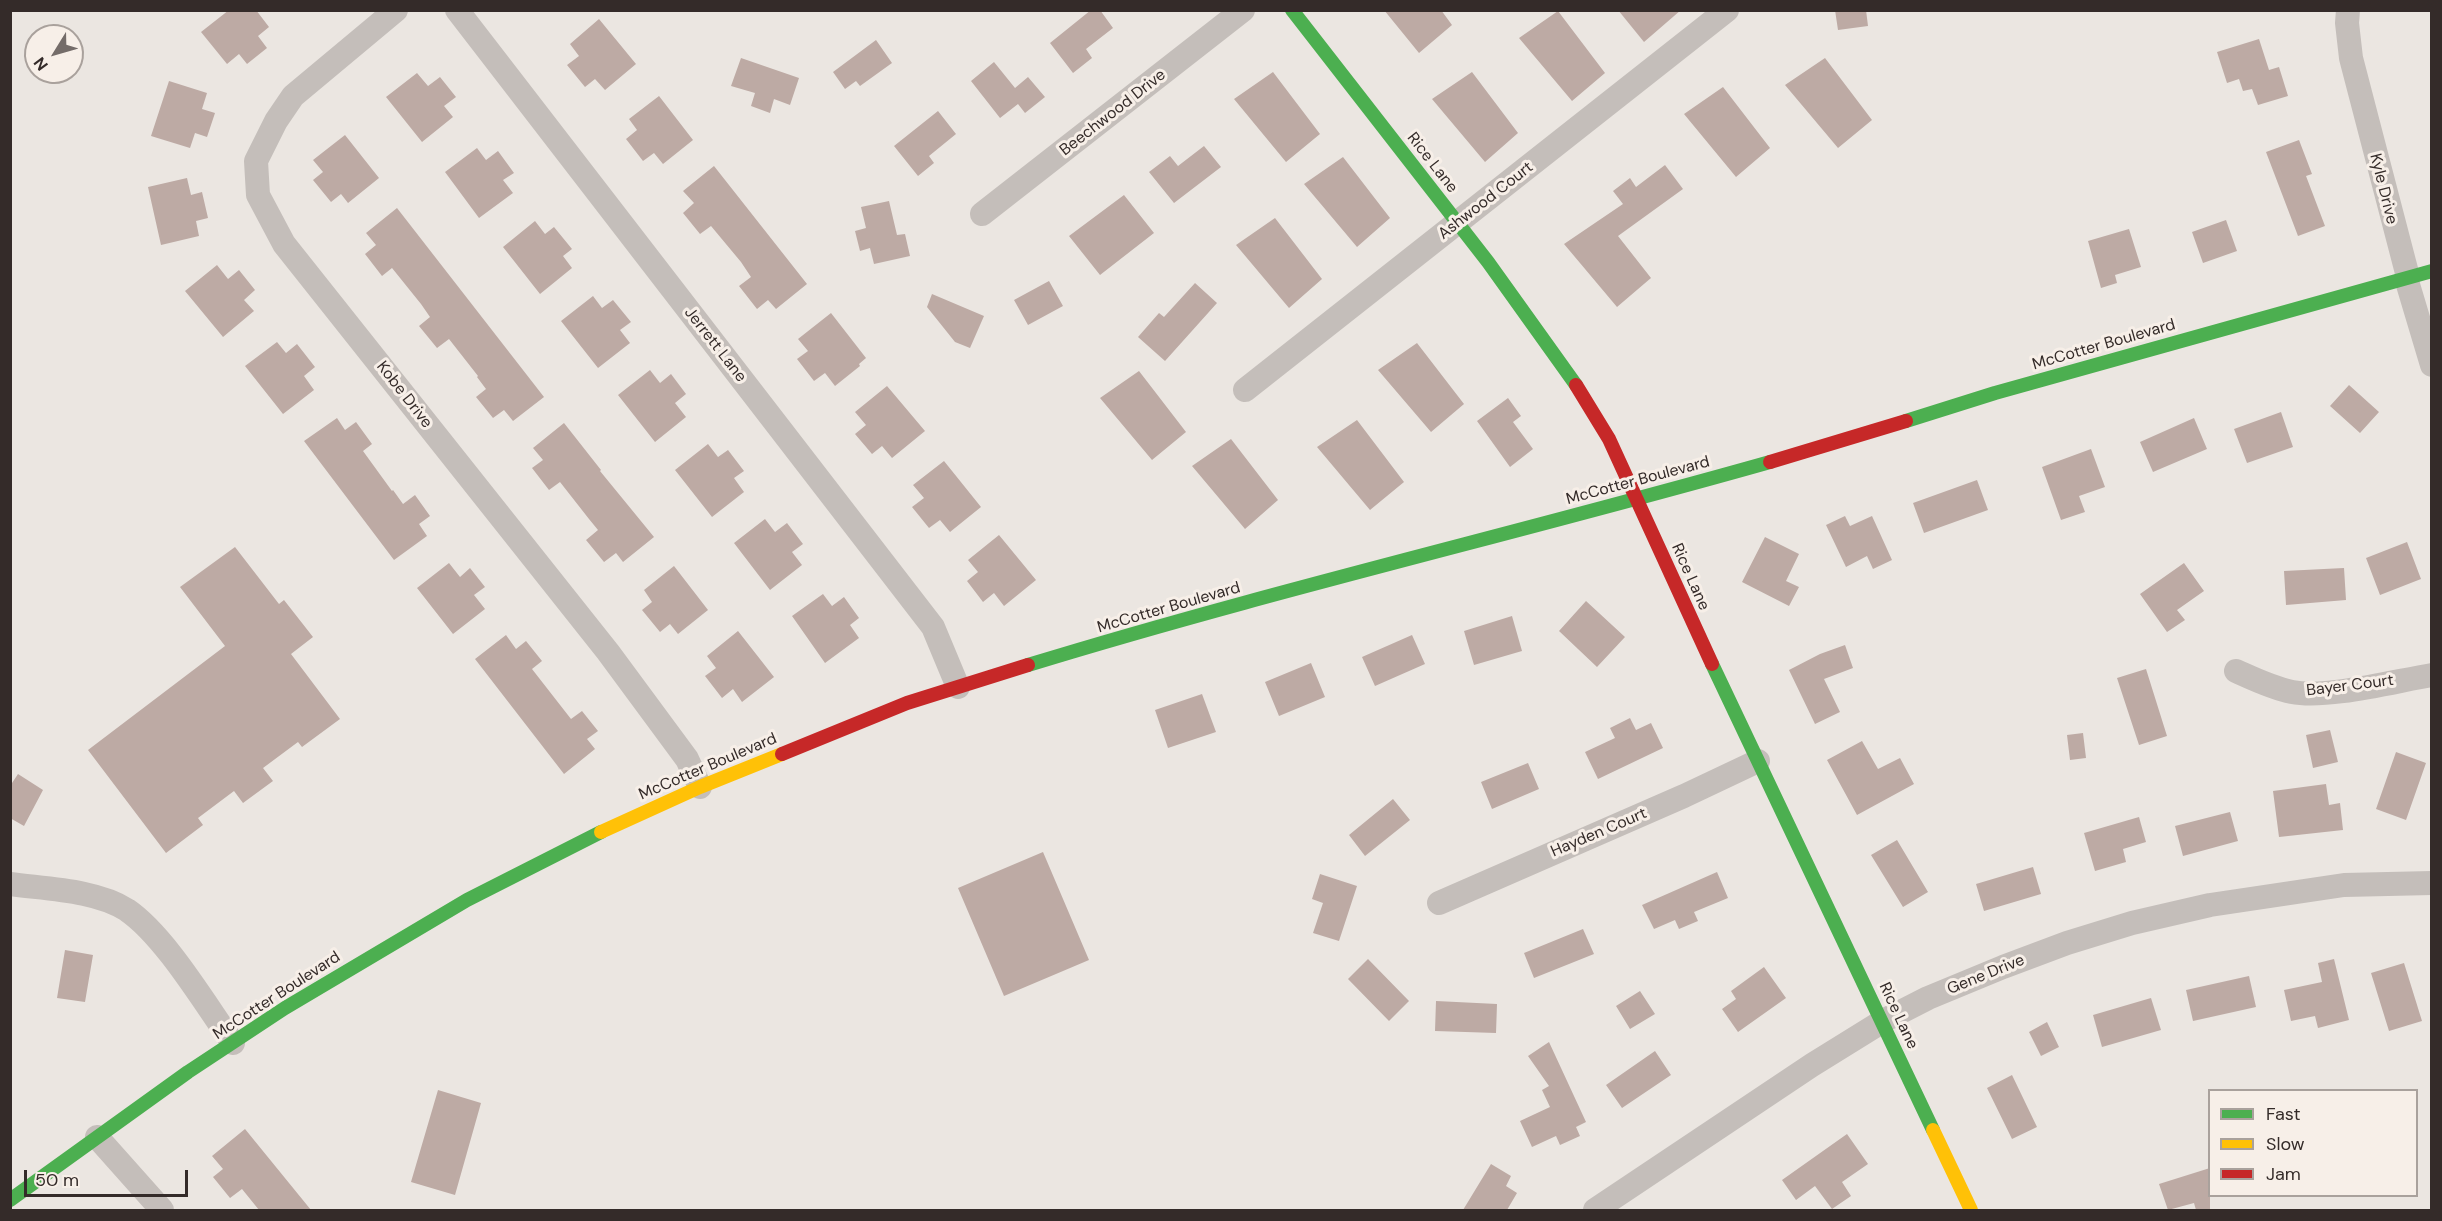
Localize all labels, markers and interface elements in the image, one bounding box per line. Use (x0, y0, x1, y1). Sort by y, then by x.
north arrow (24, 24, 84, 84)
text: N (29, 53, 53, 75)
street label: Beechwood Drive (1056, 66, 1170, 160)
street label: Rice Lane (1403, 129, 1461, 197)
street label: Kyle Drive (2365, 152, 2401, 226)
street label: Ashwood Court (1435, 158, 1537, 244)
street label: Jerrett Lane (680, 304, 750, 386)
street label: McCotter Boulevard (2030, 315, 2178, 375)
street label: Kobe Drive (372, 358, 436, 432)
street label: McCotter Boulevard (1564, 453, 1712, 509)
street label: Rice Lane (1667, 541, 1713, 613)
street label: McCotter Boulevard (1095, 578, 1243, 638)
street label: Bayer Court (2305, 671, 2395, 701)
street label: McCotter Boulevard (636, 729, 780, 805)
street label: Hayden Court (1548, 804, 1650, 862)
street label: McCotter Boulevard (210, 948, 344, 1044)
street label: Gene Drive (1945, 951, 2027, 999)
street label: Rice Lane (1874, 980, 1922, 1052)
legend (2208, 1089, 2418, 1197)
text: Fast (2266, 1102, 2301, 1126)
text: Slow (2266, 1132, 2305, 1156)
scale bar (27, 1158, 190, 1196)
text: Jam (2266, 1162, 2301, 1186)
text: 50 m (35, 1168, 79, 1192)

